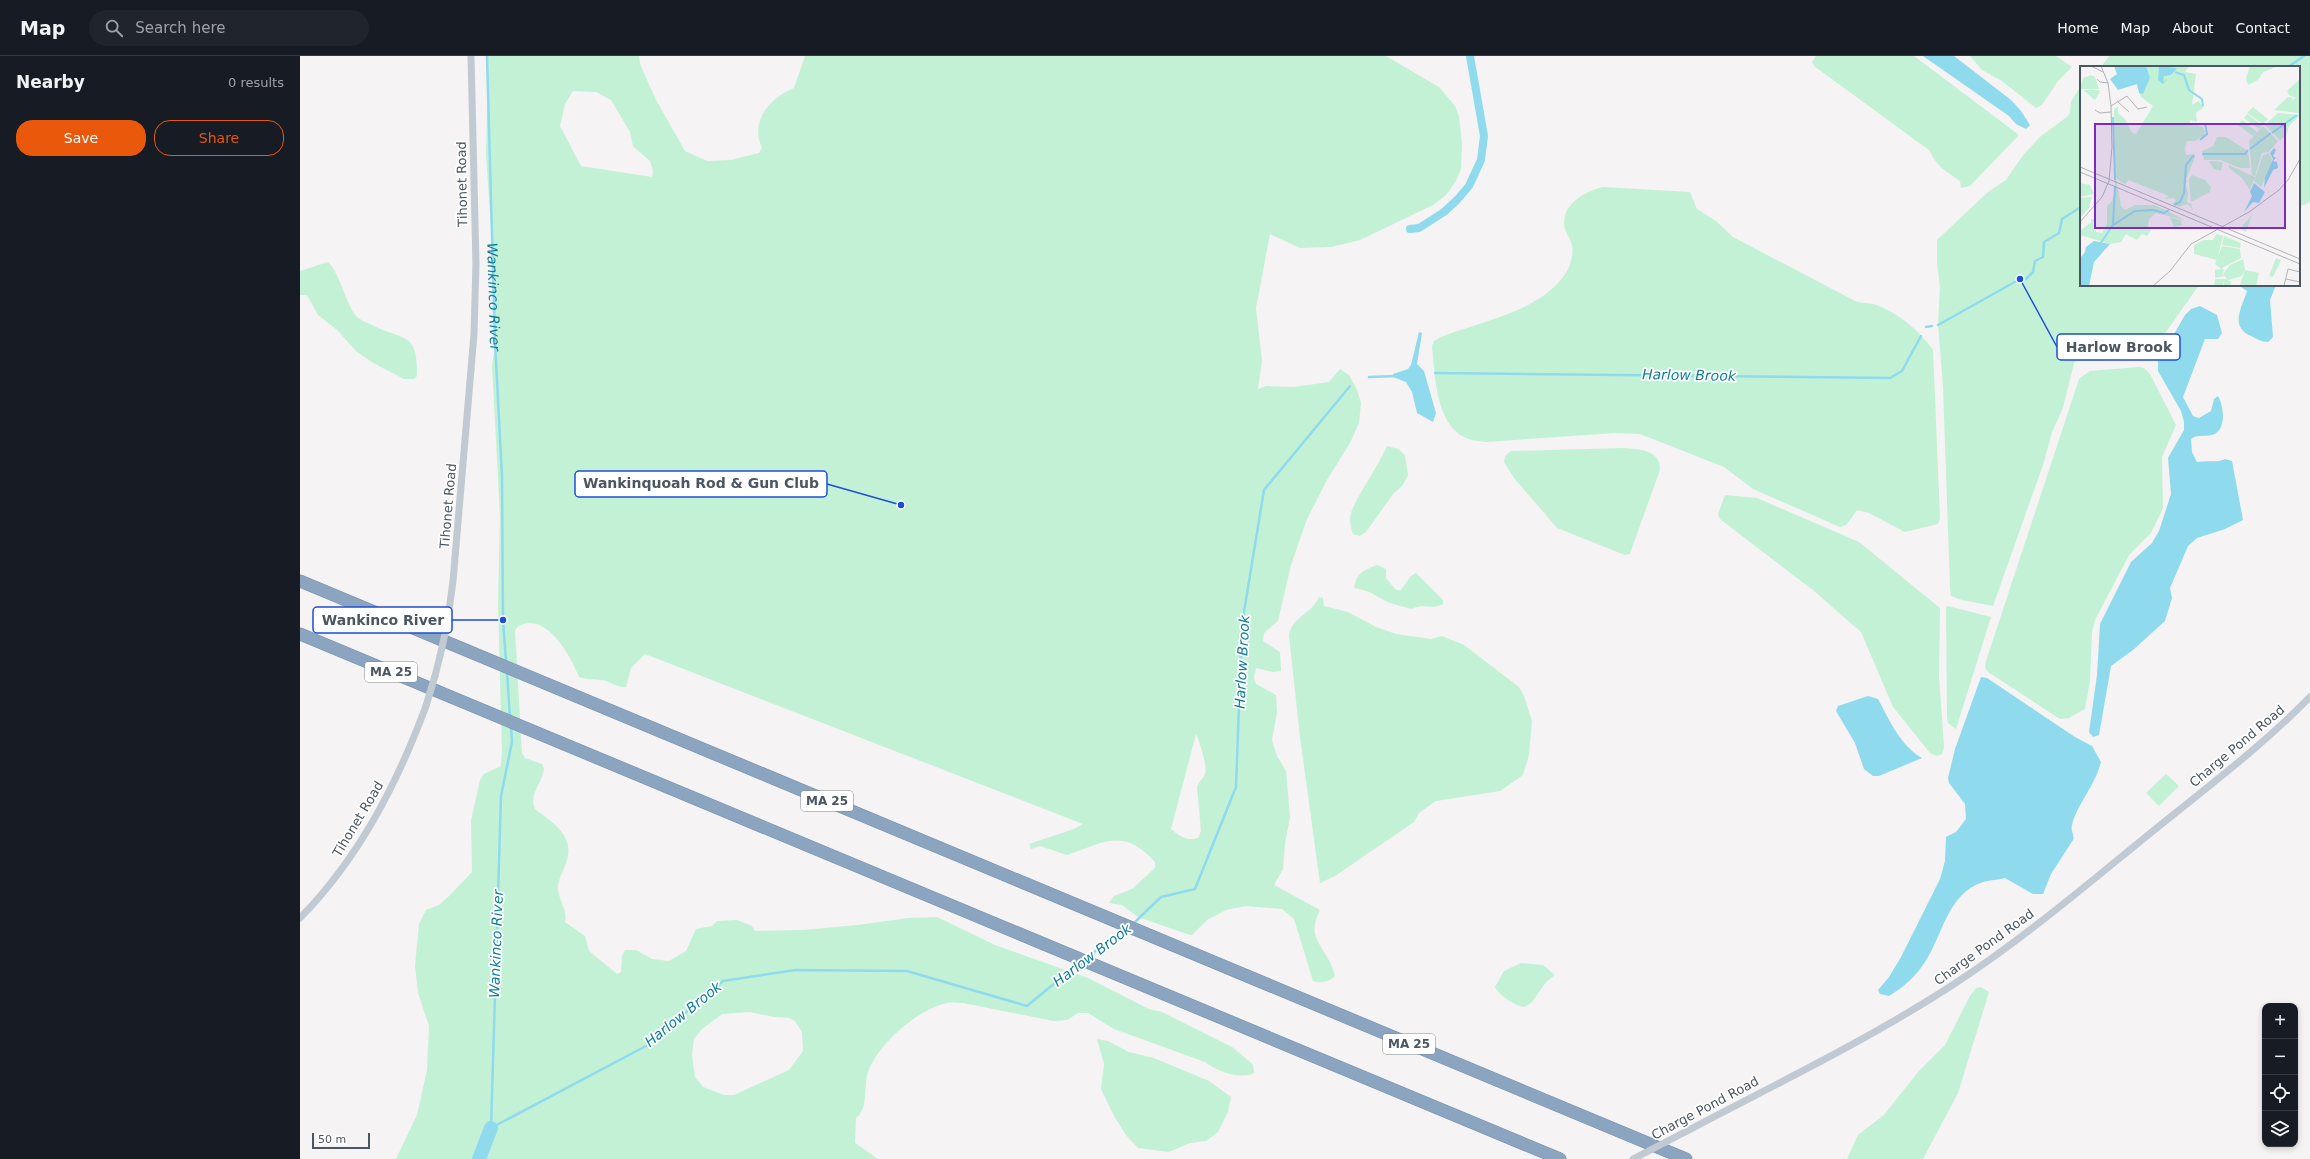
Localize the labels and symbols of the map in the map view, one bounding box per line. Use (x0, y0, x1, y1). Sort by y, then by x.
inset map (2080, 66, 2300, 286)
street label: Tihonet Road (454, 141, 470, 228)
water label: Wankinco River (484, 242, 504, 353)
callout: Harlow Brook (2057, 334, 2180, 360)
text: Harlow Brook (2066, 339, 2173, 355)
water label: Harlow Brook (1642, 366, 1737, 384)
street label: Tihonet Road (437, 463, 459, 550)
callout: Wankinquoah Rod & Gun Club (575, 471, 827, 497)
text: Wankinquoah Rod & Gun Club (583, 475, 819, 491)
callout: Wankinco River (313, 607, 452, 633)
text: Wankinco River (322, 612, 444, 628)
water label: Harlow Brook (1232, 614, 1252, 709)
road number: MA 25 (365, 662, 417, 682)
street label: Charge Pond Road (2186, 702, 2288, 790)
street label: Tihonet Road (329, 779, 386, 860)
road number: MA 25 (801, 791, 853, 811)
water label: Wankinco River (486, 888, 506, 998)
street label: Charge Pond Road (1931, 906, 2037, 988)
water label: Harlow Brook (1050, 920, 1135, 990)
water label: Harlow Brook (642, 978, 725, 1050)
road number: MA 25 (1383, 1034, 1435, 1054)
street label: Charge Pond Road (1649, 1073, 1761, 1143)
scale bar (312, 1131, 370, 1150)

